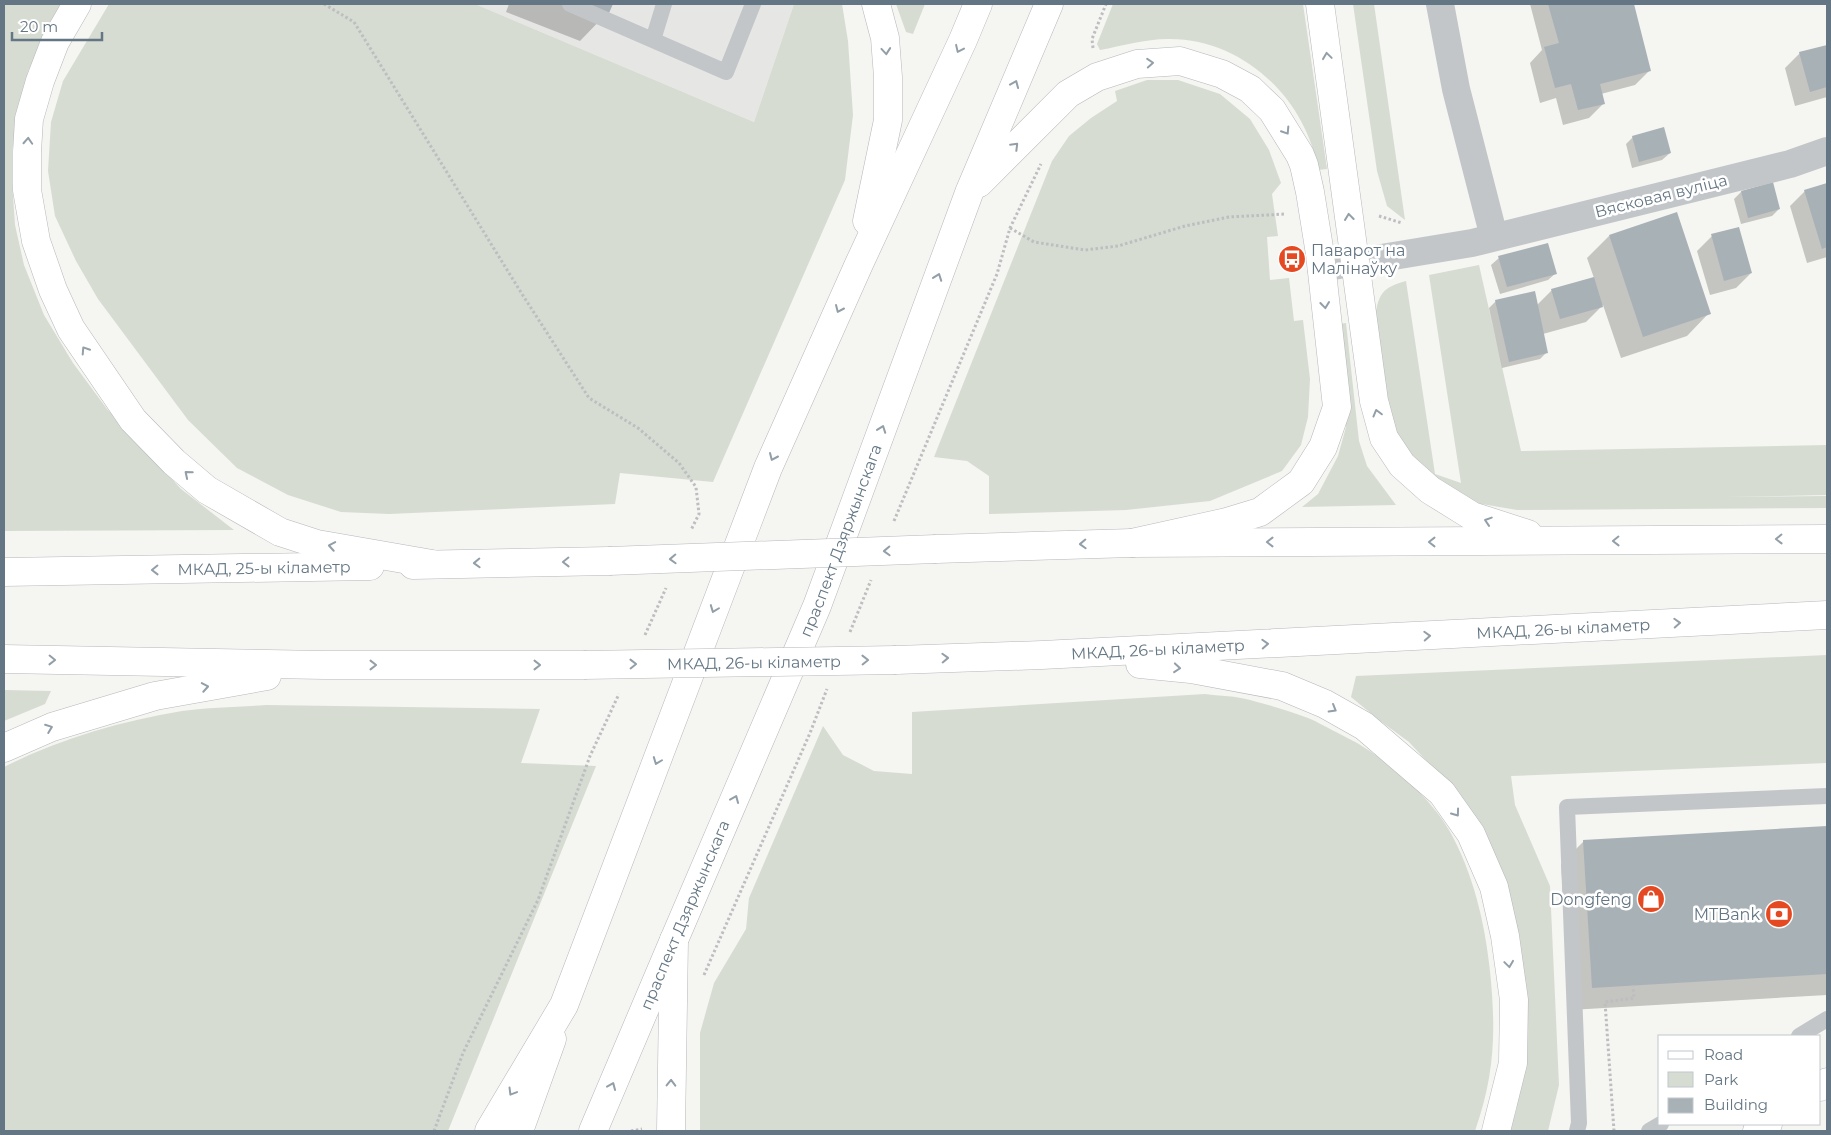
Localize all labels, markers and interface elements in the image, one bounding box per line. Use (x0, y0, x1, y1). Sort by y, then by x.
scale bar (12, 10, 102, 42)
text: 20 m (20, 17, 58, 36)
one-way arrow (955, 44, 965, 53)
one-way arrow (880, 48, 891, 56)
one-way arrow (1323, 52, 1333, 60)
one-way arrow (1146, 58, 1154, 69)
one-way arrow (1009, 80, 1019, 89)
one-way arrow (1280, 126, 1290, 135)
one-way arrow (22, 137, 33, 145)
one-way arrow (1010, 143, 1019, 152)
street label: Вясковая вуліца (1593, 170, 1729, 222)
one-way arrow (1344, 213, 1355, 221)
place label: Паварот на Малінаўку (1311, 241, 1405, 278)
bus stop icon: Паварот на Малінаўку (1277, 244, 1307, 274)
one-way arrow (932, 273, 942, 281)
one-way arrow (1319, 301, 1330, 309)
one-way arrow (834, 304, 845, 313)
one-way arrow (81, 347, 91, 356)
one-way arrow (1372, 408, 1383, 417)
one-way arrow (876, 425, 886, 434)
street label: праспект Дзяржынскага (795, 441, 885, 640)
one-way arrow (768, 452, 779, 461)
one-way arrow (185, 471, 194, 480)
one-way arrow (1484, 516, 1493, 526)
one-way arrow (1774, 534, 1782, 544)
one-way arrow (1612, 536, 1620, 546)
one-way arrow (1266, 537, 1274, 547)
one-way arrow (1428, 537, 1436, 547)
one-way arrow (1079, 539, 1087, 550)
one-way arrow (328, 542, 336, 552)
one-way arrow (883, 545, 891, 556)
one-way arrow (668, 553, 676, 564)
street label: МКАД, 25-ы кіламетр (177, 557, 351, 579)
one-way arrow (562, 557, 570, 567)
one-way arrow (473, 558, 481, 568)
one-way arrow (151, 564, 159, 575)
one-way arrow (710, 604, 720, 613)
street label: МКАД, 26-ы кіламетр (1476, 615, 1651, 642)
one-way arrow (1674, 618, 1681, 628)
one-way arrow (1424, 630, 1432, 641)
street label: МКАД, 26-ы кіламетр (1070, 635, 1245, 663)
one-way arrow (1261, 638, 1269, 649)
street label: МКАД, 26-ы кіламетр (667, 651, 841, 673)
one-way arrow (942, 653, 949, 663)
one-way arrow (49, 655, 57, 665)
one-way arrow (862, 655, 870, 665)
one-way arrow (629, 659, 637, 670)
one-way arrow (369, 660, 377, 670)
one-way arrow (534, 660, 541, 670)
one-way arrow (1173, 662, 1181, 673)
one-way arrow (201, 683, 210, 693)
one-way arrow (1328, 702, 1337, 712)
one-way arrow (44, 724, 52, 734)
one-way arrow (652, 756, 663, 765)
one-way arrow (728, 795, 739, 804)
one-way arrow (1450, 807, 1459, 817)
street label: праспект Дзяржынскага (636, 817, 734, 1013)
shop icon: Dongfeng (1636, 884, 1666, 914)
place label: Dongfeng (1550, 890, 1632, 909)
bank icon: MTBank (1764, 899, 1794, 929)
place label: MTBank (1694, 905, 1760, 924)
one-way arrow (1504, 960, 1514, 968)
legend (1658, 1035, 1821, 1125)
text: Road (1704, 1045, 1743, 1064)
text: Park (1704, 1070, 1738, 1089)
one-way arrow (666, 1078, 676, 1086)
one-way arrow (605, 1082, 616, 1091)
one-way arrow (509, 1086, 519, 1095)
text: Building (1704, 1095, 1768, 1114)

